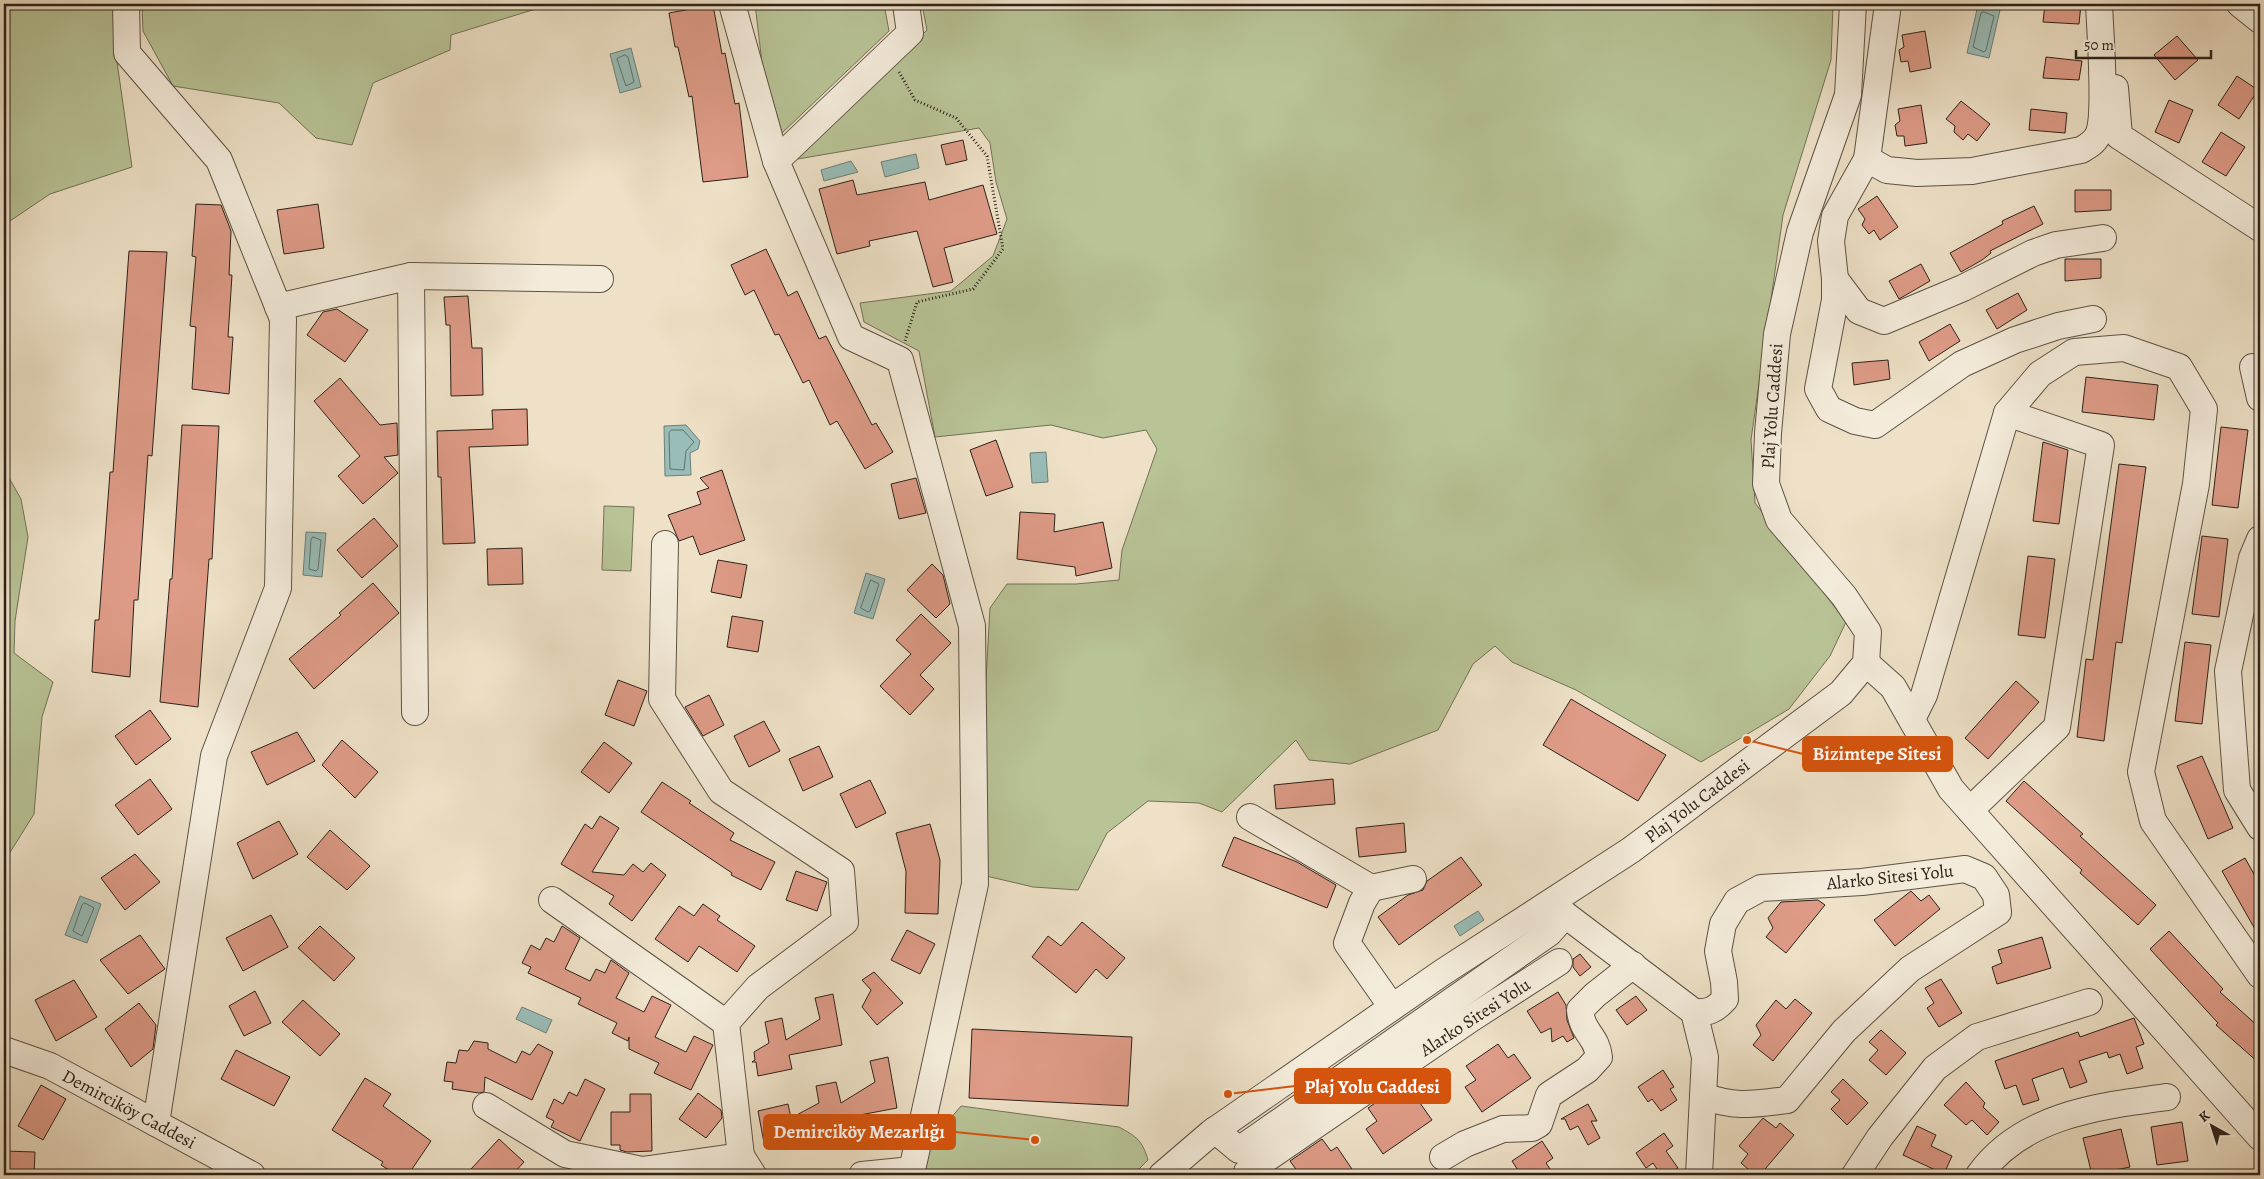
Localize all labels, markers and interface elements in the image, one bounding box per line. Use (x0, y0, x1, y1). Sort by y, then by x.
scale bar (2076, 28, 2212, 60)
text: 50 m (2084, 35, 2114, 55)
street label: Plaj Yolu Caddesi (1756, 342, 1788, 470)
callout: Bizimtepe Sitesi (1803, 737, 1952, 771)
text: Bizimtepe Sitesi (1813, 741, 1942, 767)
street label: Plaj Yolu Caddesi (1640, 754, 1754, 848)
street label: Alarko Sitesi Yolu (1824, 858, 1955, 896)
street label: Alarko Sitesi Yolu (1414, 972, 1535, 1062)
street label: Demirciköy Caddesi (58, 1064, 200, 1154)
callout: Plaj Yolu Caddesi (1295, 1069, 1450, 1103)
text: Plaj Yolu Caddesi (1304, 1074, 1440, 1100)
north arrow (2186, 1102, 2236, 1152)
text: K (2195, 1106, 2214, 1127)
callout: Demirciköy Mezarlığı (764, 1115, 955, 1149)
text: Demirciköy Mezarlığı (773, 1119, 945, 1145)

